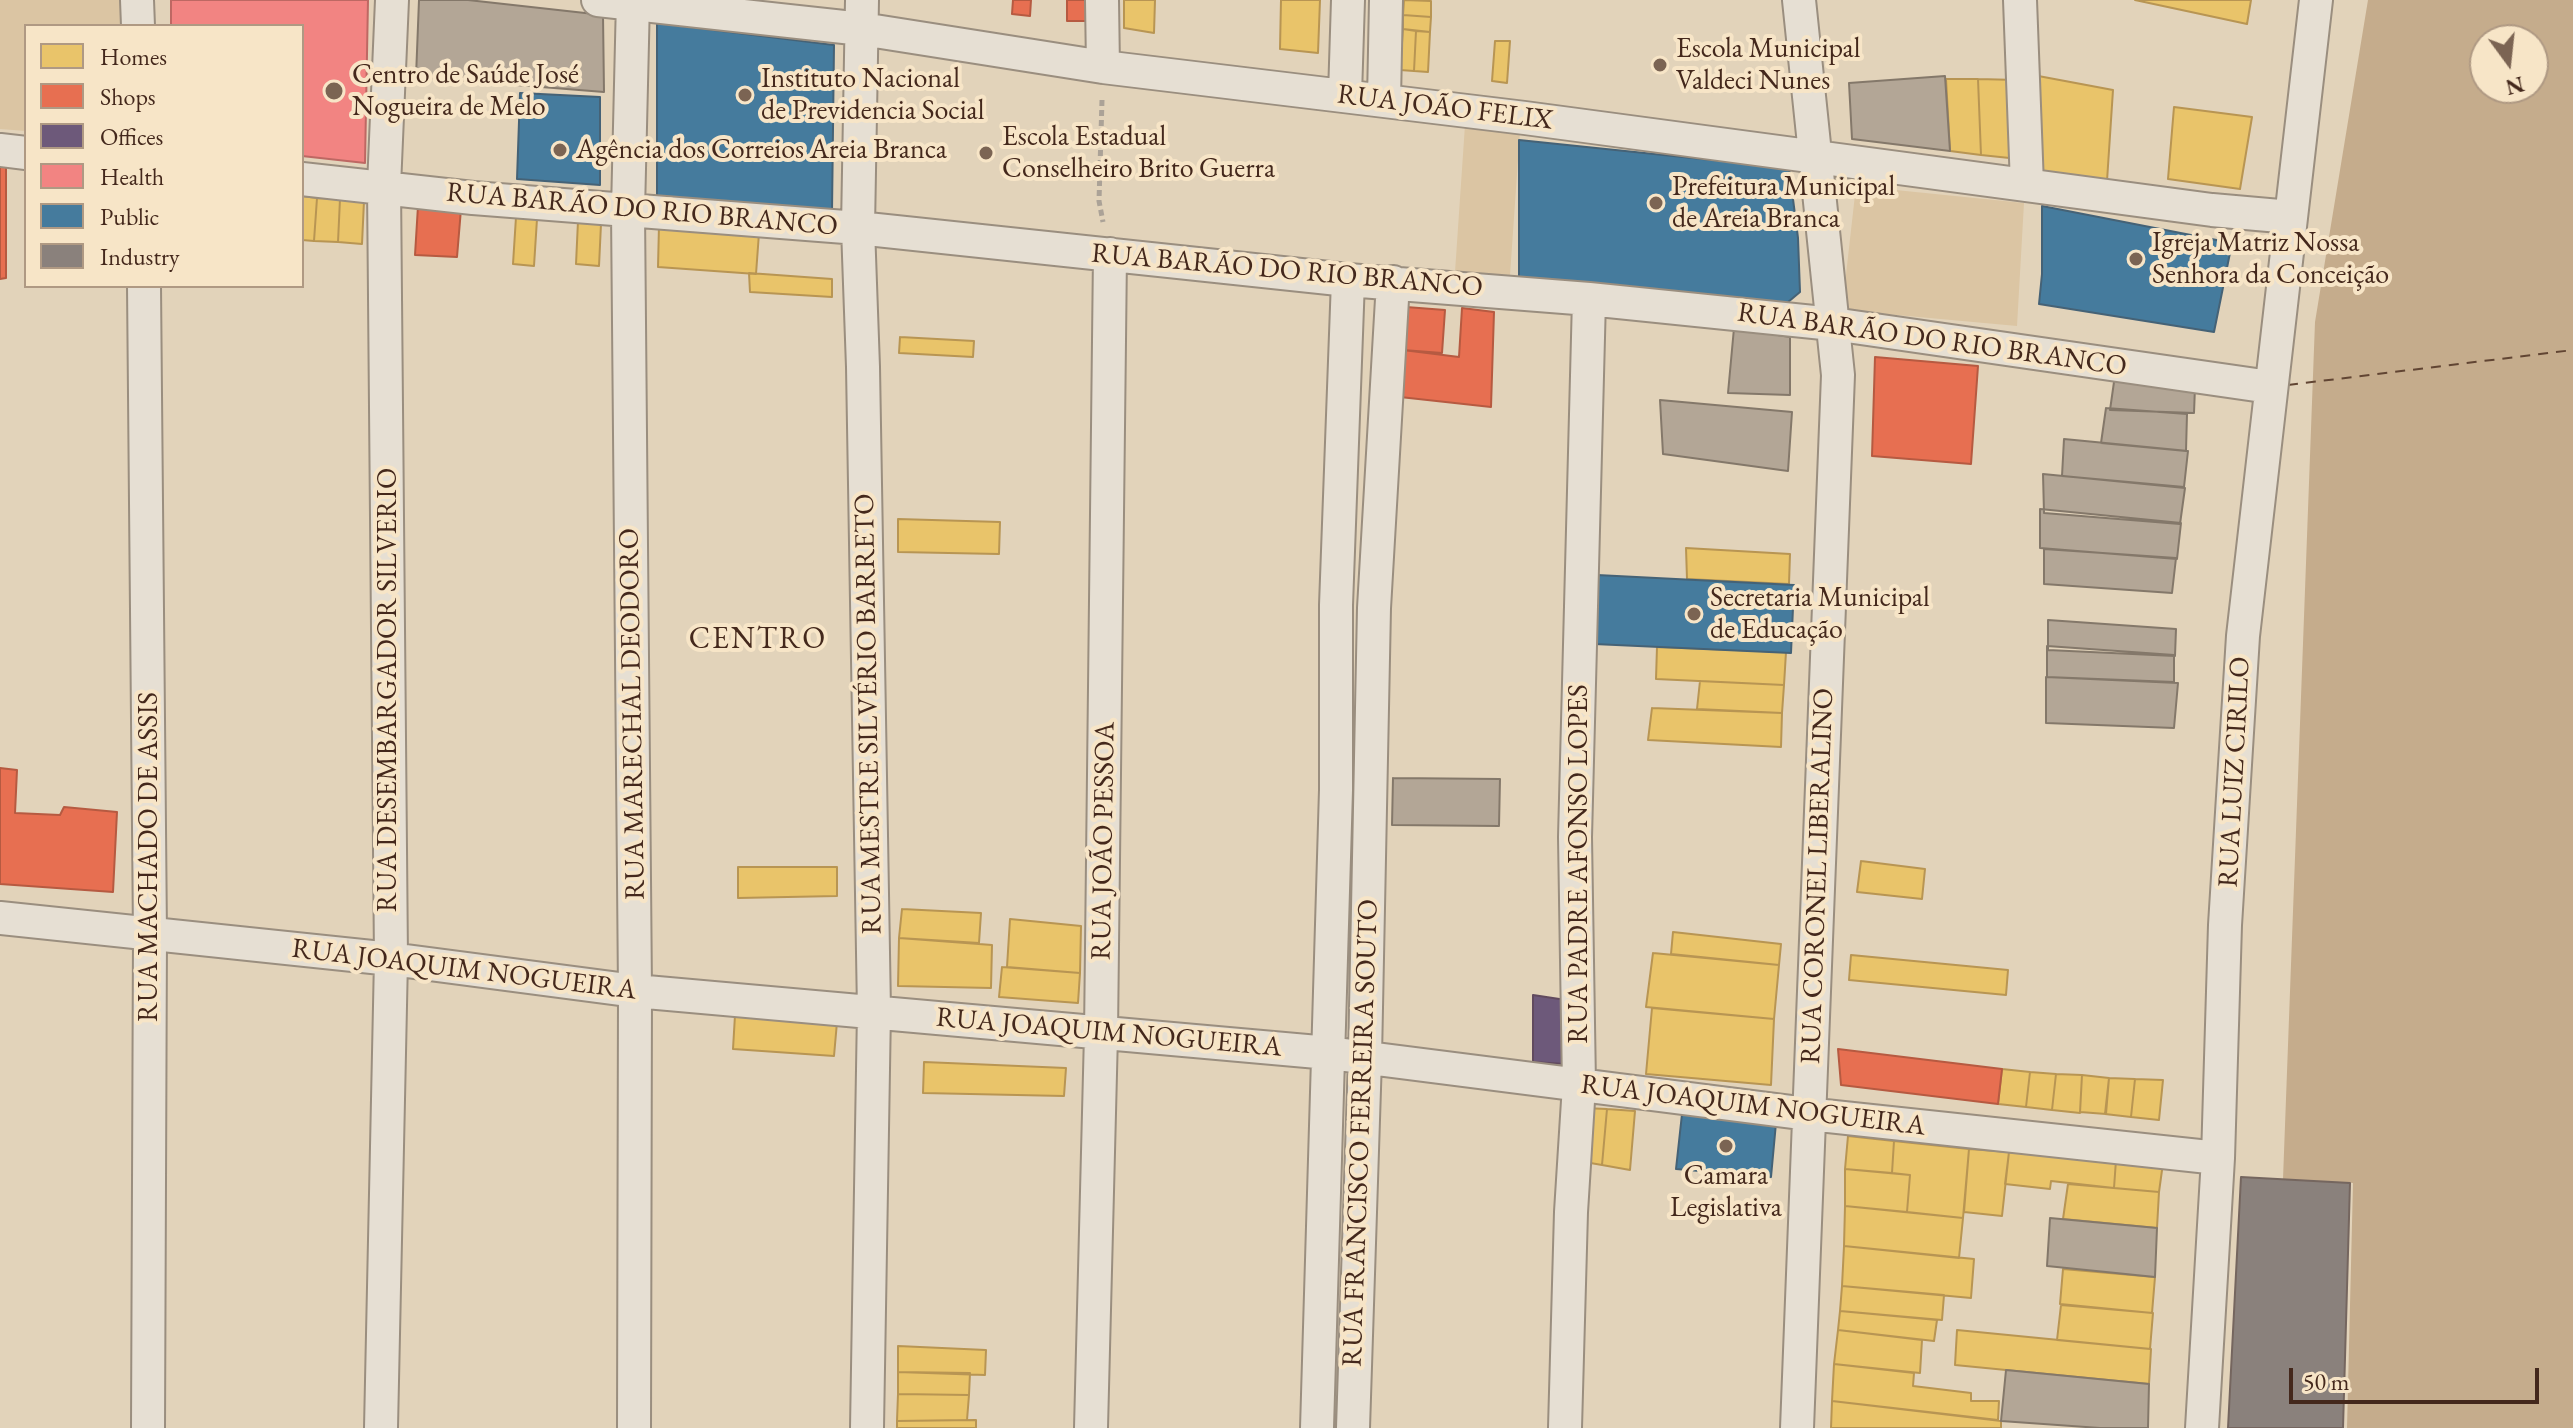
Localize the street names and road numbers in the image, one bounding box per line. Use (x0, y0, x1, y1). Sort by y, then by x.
street label: RUA JOÃO FELIX (1335, 78, 1555, 138)
street label: RUA BARÃO DO RIO BRANCO (445, 176, 839, 244)
street label: RUA BARÃO DO RIO BRANCO (1090, 237, 1484, 305)
street label: RUA BARÃO DO RIO BRANCO (1735, 296, 2129, 384)
street label: RUA DESEMBARGADOR SILVERIO (371, 468, 405, 912)
street label: RUA MESTRE SILVÉRIO BARRETO (848, 493, 890, 935)
street label: RUA MARECHAL DEODORO (613, 528, 653, 900)
street label: RUA LUIZ CIRILO (2212, 656, 2258, 888)
street label: RUA PADRE AFONSO LOPES (1562, 684, 1596, 1044)
street label: RUA CORONEL LIBERALINO (1795, 687, 1841, 1065)
street label: RUA MACHADO DE ASSIS (132, 692, 166, 1022)
street label: RUA JOÃO PESSOA (1085, 722, 1123, 960)
street label: RUA FRANCISCO FERREIRA SOUTO (1336, 899, 1386, 1367)
street label: RUA JOAQUIM NOGUEIRA (290, 932, 638, 1008)
street label: RUA JOAQUIM NOGUEIRA (935, 1001, 1283, 1065)
street label: RUA JOAQUIM NOGUEIRA (1579, 1068, 1927, 1144)

